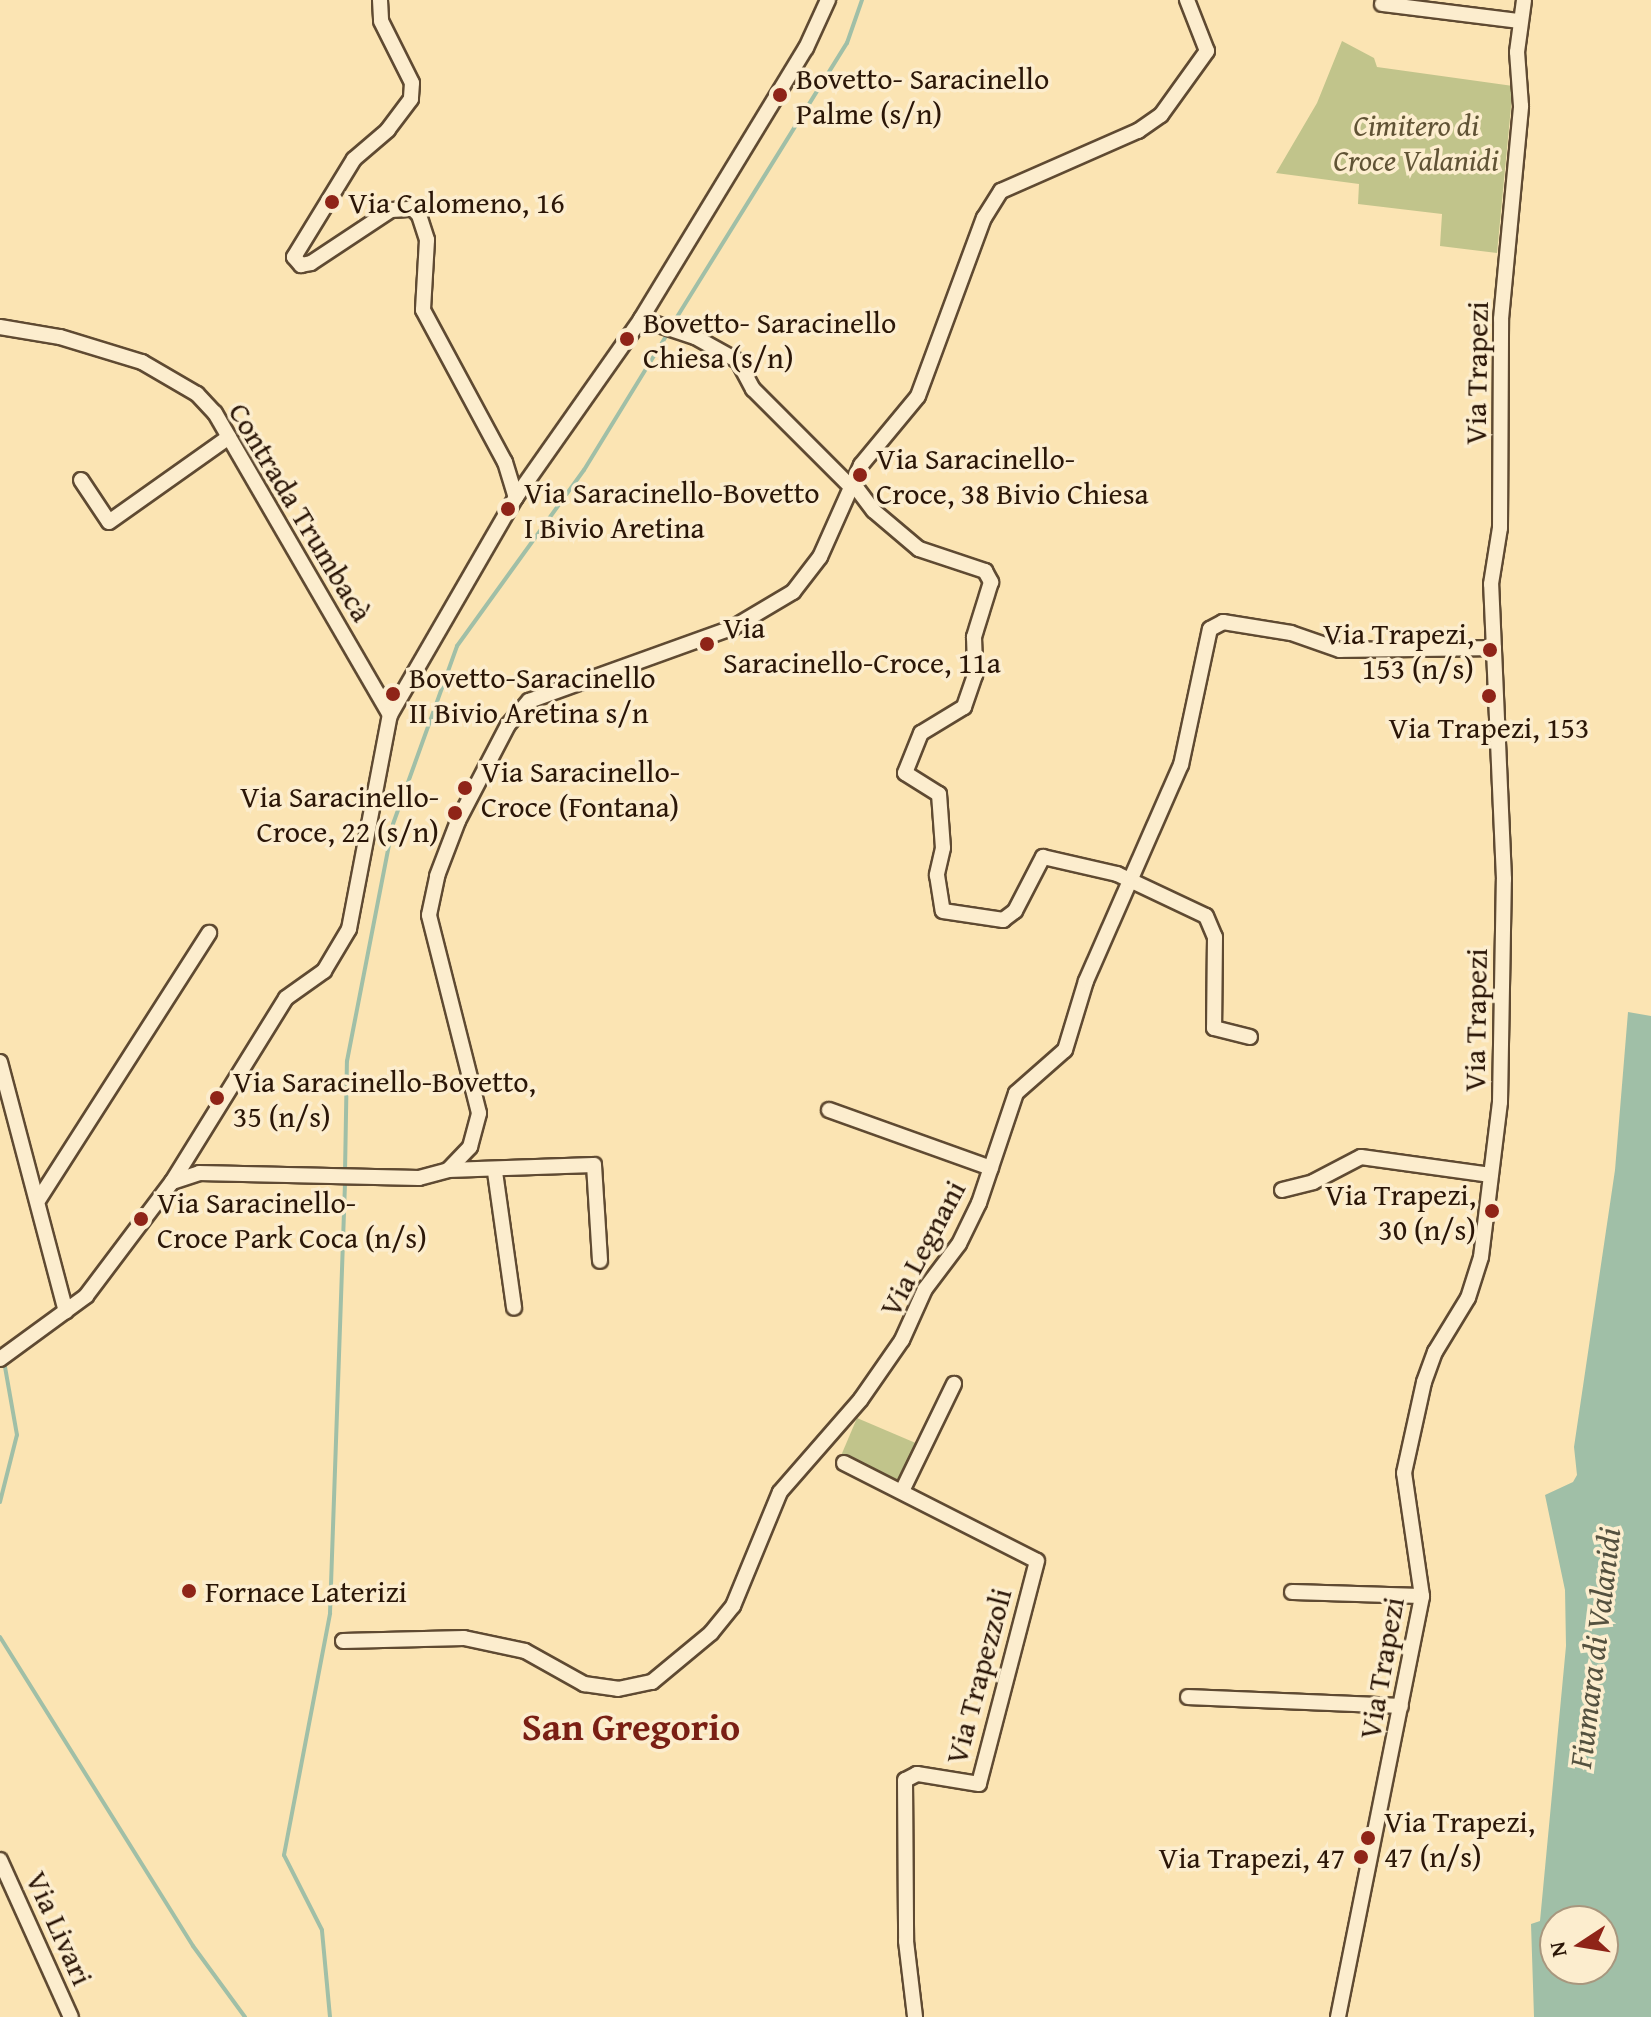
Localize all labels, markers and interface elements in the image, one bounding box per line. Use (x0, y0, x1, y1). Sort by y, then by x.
place label: Bovetto- Saracinello Palme (s/n) (796, 60, 1049, 130)
marker: Bovetto- Saracinello Palme (s/n) (771, 86, 789, 104)
park label: Cimitero di Croce Valanidi (1333, 107, 1499, 178)
place label: Via Calomeno, 16 (348, 184, 565, 220)
marker: Via Calomeno, 16 (323, 193, 341, 211)
street label: Via Trapezi (1457, 301, 1495, 445)
place label: Bovetto- Saracinello Chiesa (s/n) (643, 304, 896, 374)
marker: Bovetto- Saracinello Chiesa (s/n) (618, 330, 636, 348)
street label: Contrada Trumbacà (221, 396, 381, 628)
place label: Via Saracinello- Croce, 38 Bivio Chiesa (876, 440, 1149, 510)
marker: Via Saracinello- Croce, 38 Bivio Chiesa (851, 466, 869, 484)
place label: Via Saracinello-Bovetto I Bivio Aretina (524, 474, 820, 544)
marker: Via Saracinello-Bovetto I Bivio Aretina (499, 500, 517, 518)
place label: Via Saracinello-Croce, 11a (723, 609, 1001, 680)
place label: Via Trapezi, 153 (n/s) (1323, 615, 1474, 686)
marker: Via Saracinello-Croce, 11a (698, 635, 716, 653)
marker: Via Trapezi, 153 (n/s) (1481, 641, 1499, 659)
place label: Bovetto-Saracinello II Bivio Aretina s/n (409, 659, 656, 730)
marker: Bovetto-Saracinello II Bivio Aretina s/n (384, 685, 402, 703)
marker: Via Trapezi, 153 (1480, 687, 1498, 705)
place label: Via Trapezi, 153 (1389, 709, 1589, 745)
place label: Via Saracinello- Croce (Fontana) (481, 753, 680, 824)
place label: Via Saracinello- Croce, 22 (s/n) (240, 778, 439, 848)
marker: Via Saracinello- Croce (Fontana) (456, 779, 474, 797)
marker: Via Saracinello- Croce, 22 (s/n) (446, 804, 464, 822)
street label: Via Trapezi (1456, 948, 1494, 1092)
place label: Via Saracinello-Bovetto, 35 (n/s) (233, 1063, 536, 1134)
marker: Via Saracinello-Bovetto, 35 (n/s) (208, 1089, 226, 1107)
street label: Via Legnani (871, 1174, 973, 1322)
place label: Via Trapezi, 30 (n/s) (1325, 1176, 1476, 1246)
place label: Via Saracinello- Croce Park Coca (n/s) (157, 1184, 427, 1254)
marker: Via Trapezi, 30 (n/s) (1483, 1202, 1501, 1220)
marker: Via Saracinello- Croce Park Coca (n/s) (132, 1210, 150, 1228)
water label: Fiumara di Valanidi (1561, 1525, 1629, 1771)
place label: Fornace Laterizi (205, 1573, 407, 1609)
marker: Fornace Laterizi (180, 1582, 198, 1600)
street label: Via Trapezzoli (937, 1584, 1019, 1768)
street label: Via Trapezi (1351, 1594, 1411, 1742)
district label: San Gregorio (522, 1704, 740, 1750)
place label: Via Trapezi, 47 (n/s) (1384, 1803, 1535, 1874)
marker: Via Trapezi, 47 (n/s) (1359, 1829, 1377, 1847)
place label: Via Trapezi, 47 (1158, 1839, 1345, 1875)
marker: Via Trapezi, 47 (1352, 1848, 1370, 1866)
street label: Via Livari (19, 1865, 101, 1991)
north arrow (1539, 1905, 1619, 1985)
text: N (1540, 1939, 1575, 1960)

